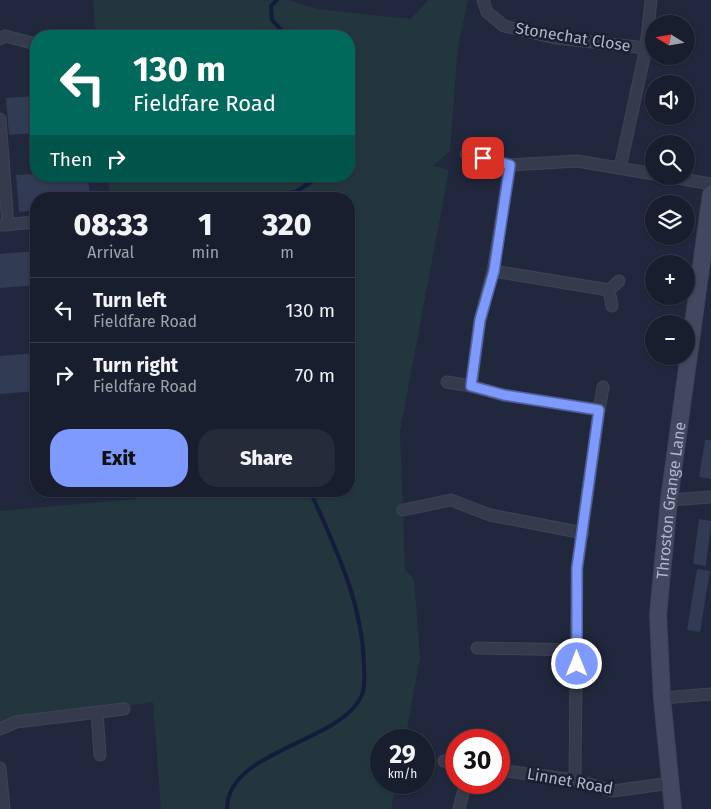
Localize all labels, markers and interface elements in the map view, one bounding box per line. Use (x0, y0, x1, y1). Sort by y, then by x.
north arrow (645, 15, 695, 65)
map controls (645, 15, 695, 365)
street label: Stonechat Close (514, 19, 632, 55)
text: 130 m (133, 48, 226, 90)
icon: left (50, 50, 115, 115)
button: sound (645, 75, 695, 125)
text: Fieldfare Road (133, 90, 276, 117)
button: search (645, 135, 695, 185)
pin (462, 137, 504, 179)
icon: arrive (469, 144, 497, 172)
icon: right (102, 145, 130, 173)
text: Then (50, 148, 92, 171)
button: layers (645, 195, 695, 245)
text: 08:33 (73, 207, 148, 243)
text: 1 (198, 207, 213, 243)
text: 320 (263, 207, 312, 243)
text: Arrival (87, 243, 134, 262)
text: min (192, 243, 219, 262)
text: m (280, 243, 294, 262)
button: + (645, 255, 695, 305)
text: Turn left (93, 289, 167, 312)
icon: left (50, 296, 78, 324)
text: 130 m (285, 299, 335, 322)
text: Fieldfare Road (93, 312, 197, 331)
button: − (645, 315, 695, 365)
text: Turn right (93, 354, 178, 377)
icon: right (50, 361, 78, 389)
text: 70 m (295, 364, 335, 387)
text: Fieldfare Road (93, 377, 197, 396)
street label: Throston Grange Lane (652, 420, 689, 580)
button: Exit (50, 429, 188, 487)
button: Share (198, 429, 335, 487)
position arrow (550, 637, 602, 689)
speed limit sign: 30 (445, 729, 510, 794)
text: 29 (389, 740, 416, 770)
street label: Linnet Road (526, 764, 614, 798)
text: km/h (388, 767, 417, 781)

